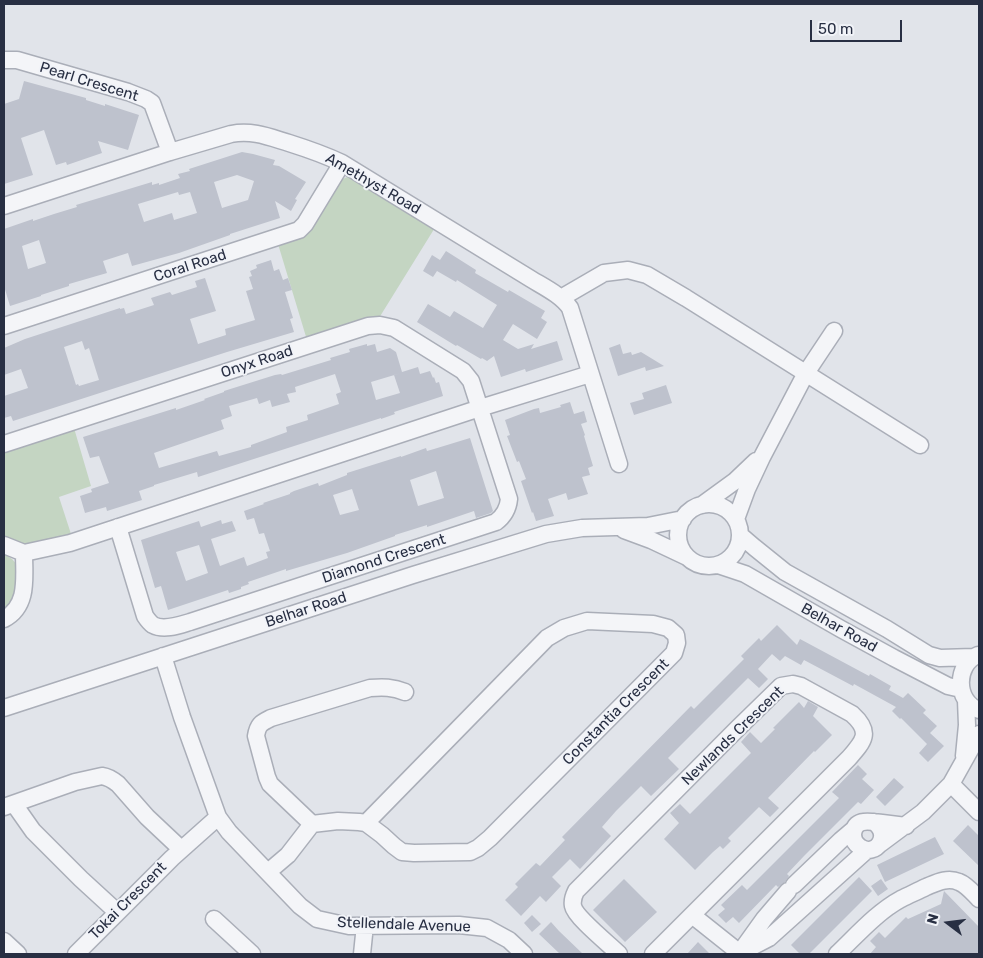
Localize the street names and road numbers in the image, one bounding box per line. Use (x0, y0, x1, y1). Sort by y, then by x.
street label: Pearl Crescent (37, 58, 141, 106)
street label: Amethyst Road (322, 149, 424, 219)
street label: Coral Road (151, 246, 229, 286)
street label: Onyx Road (219, 342, 295, 382)
street label: Diamond Crescent (320, 531, 448, 587)
street label: Belhar Road (263, 588, 349, 632)
street label: Belhar Road (798, 600, 880, 656)
street label: Constantia Crescent (559, 655, 673, 769)
street label: Newlands Crescent (678, 683, 788, 789)
street label: Tokai Crescent (86, 859, 170, 943)
street label: Stellendale Avenue (337, 914, 471, 936)

